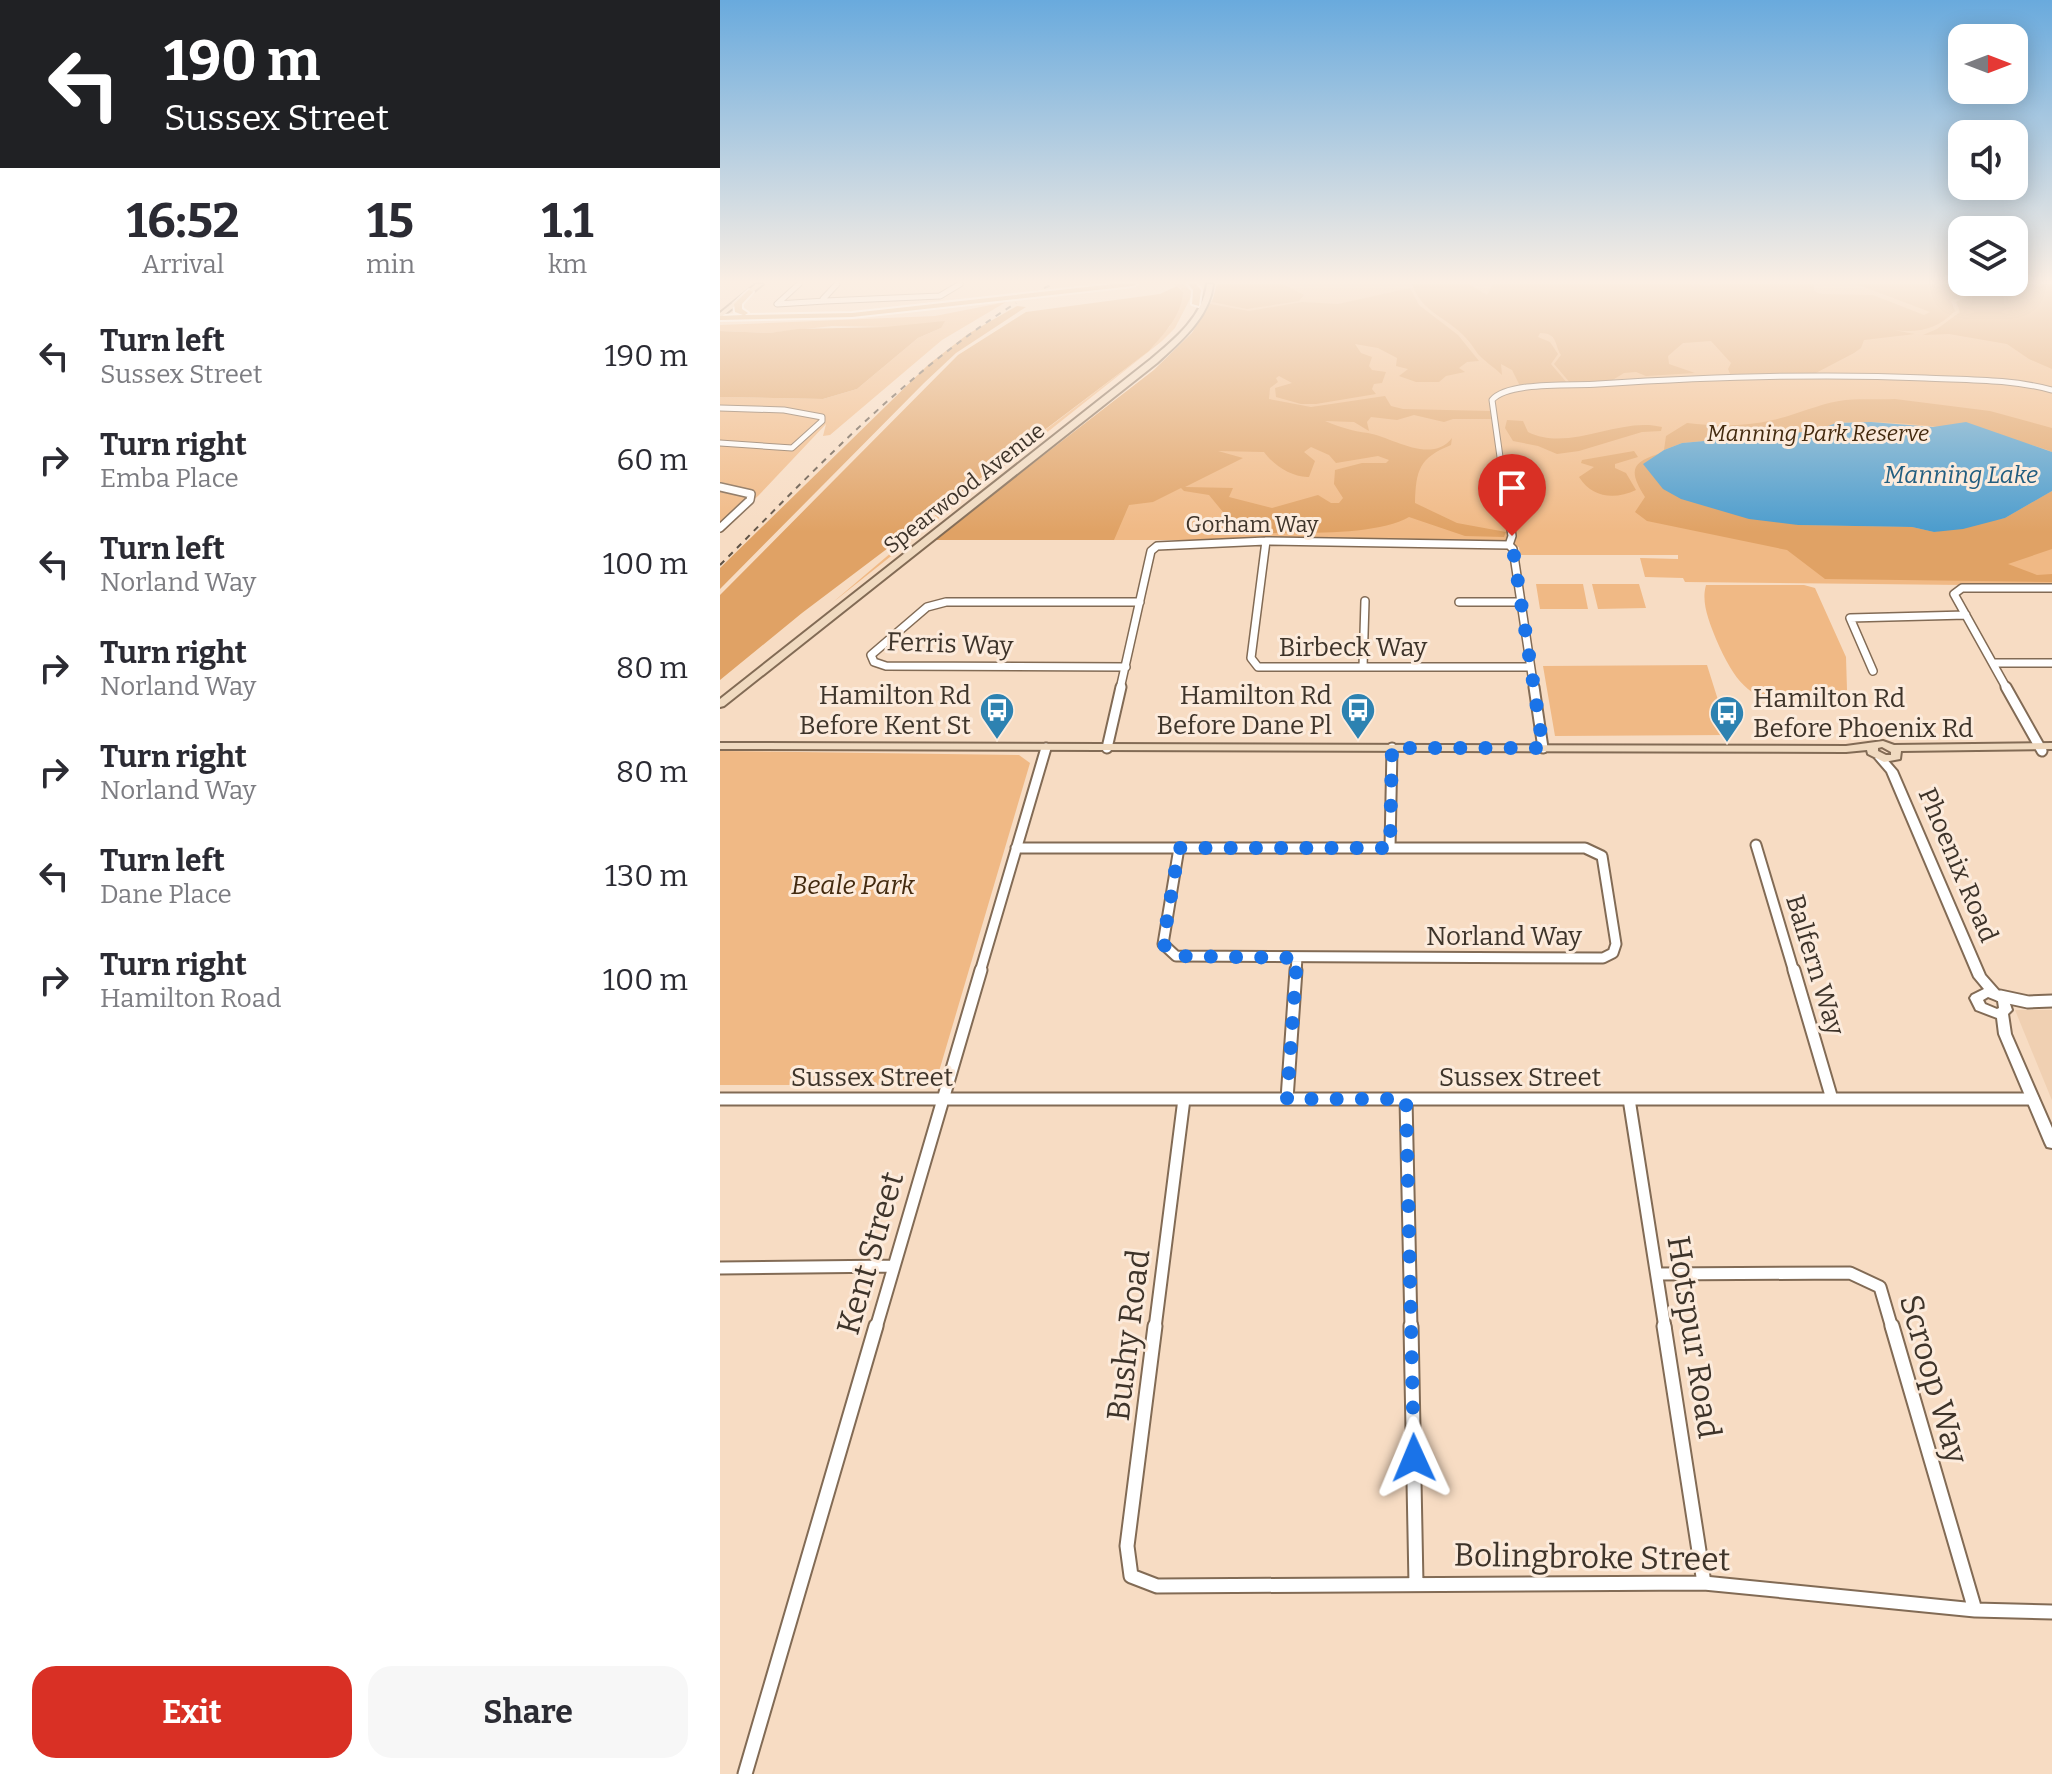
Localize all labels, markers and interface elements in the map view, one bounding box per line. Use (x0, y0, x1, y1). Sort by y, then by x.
north arrow (1948, 24, 2028, 104)
map controls (1948, 24, 2028, 296)
text: 190 m (164, 28, 320, 95)
icon: left (32, 32, 136, 136)
text: Sussex Street (164, 96, 389, 140)
button: sound (1948, 120, 2028, 200)
text: 16:52 (127, 192, 239, 250)
text: 15 (367, 192, 414, 250)
text: 1.1 (541, 192, 593, 250)
button: layers (1948, 216, 2028, 296)
text: Arrival (142, 249, 224, 280)
text: min (366, 249, 415, 280)
text: km (548, 249, 587, 280)
text: Turn left (100, 323, 225, 359)
icon: left (32, 334, 76, 378)
text: 190 m (604, 338, 688, 374)
text: Sussex Street (100, 359, 263, 390)
street label: Spearwood Avenue (878, 417, 1050, 559)
park label: Manning Park Reserve (1707, 420, 1929, 447)
text: Turn right (100, 427, 247, 463)
icon: right (32, 438, 76, 482)
text: 60 m (617, 442, 688, 478)
pin (1478, 454, 1546, 536)
water label: Manning Lake (1884, 461, 2038, 489)
text: Emba Place (100, 463, 239, 494)
icon: arrive (1490, 466, 1534, 510)
street label: Gorham Way (1186, 511, 1319, 538)
text: Turn left (100, 531, 225, 567)
icon: left (32, 542, 76, 586)
text: 100 m (603, 546, 688, 582)
text: Norland Way (100, 567, 256, 598)
street label: Ferris Way (886, 626, 1014, 662)
street label: Birbeck Way (1279, 632, 1428, 663)
text: Turn right (100, 635, 247, 671)
icon: right (32, 646, 76, 690)
text: 80 m (616, 650, 688, 686)
text: Norland Way (100, 671, 256, 702)
place label: Hamilton Rd Before Kent St (799, 680, 972, 741)
place label: Hamilton Rd Before Dane Pl (1156, 680, 1332, 741)
place label: Hamilton Rd Before Phoenix Rd (1753, 683, 1973, 744)
bus stop icon: Hamilton Rd Before Kent St (978, 691, 1016, 741)
bus stop icon: Hamilton Rd Before Dane Pl (1339, 691, 1377, 741)
bus stop icon: Hamilton Rd Before Phoenix Rd (1708, 694, 1746, 744)
text: Turn right (100, 739, 247, 775)
icon: right (32, 750, 76, 794)
text: 80 m (616, 754, 688, 790)
text: Norland Way (100, 775, 256, 806)
street label: Phoenix Road (1912, 783, 2004, 947)
text: Turn left (100, 843, 225, 879)
icon: left (32, 854, 76, 898)
text: 130 m (605, 858, 688, 894)
park label: Beale Park (791, 870, 916, 901)
text: Dane Place (100, 879, 232, 910)
street label: Balfern Way (1779, 891, 1851, 1039)
street label: Norland Way (1426, 921, 1582, 952)
text: Turn right (100, 947, 247, 983)
icon: right (32, 958, 76, 1002)
text: 100 m (603, 962, 688, 998)
text: Hamilton Road (100, 983, 281, 1014)
street label: Sussex Street (791, 1062, 954, 1093)
street label: Sussex Street (1439, 1062, 1602, 1093)
street label: Kent Street (829, 1167, 911, 1339)
street label: Hotspur Road (1659, 1233, 1729, 1441)
street label: Bushy Road (1099, 1247, 1157, 1423)
street label: Scroop Way (1892, 1290, 1977, 1469)
position arrow (1372, 1416, 1456, 1500)
street label: Bolingbroke Street (1453, 1536, 1731, 1578)
button: Exit (32, 1666, 352, 1758)
button: Share (368, 1666, 688, 1758)

